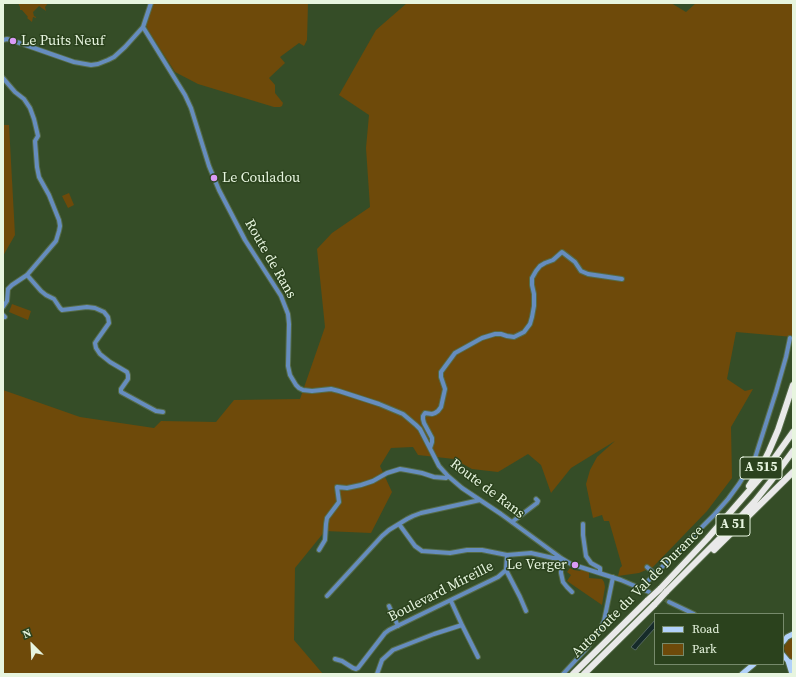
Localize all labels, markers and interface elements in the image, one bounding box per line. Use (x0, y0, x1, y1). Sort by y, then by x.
place label: Le Puits Neuf (21, 33, 105, 49)
marker: Le Puits Neuf (8, 36, 18, 46)
place label: Le Couladou (222, 170, 300, 186)
marker: Le Couladou (209, 173, 219, 183)
street label: Route de Rans (241, 216, 299, 302)
street label: Route de Rans (447, 456, 527, 522)
road number: A 515 (740, 457, 782, 479)
road number: A 51 (716, 514, 750, 536)
street label: Autoroute du Val de Durance (569, 523, 707, 661)
place label: Le Verger (507, 557, 567, 573)
street label: Boulevard Mireille (386, 558, 496, 626)
marker: Le Verger (570, 560, 580, 570)
legend (654, 613, 784, 665)
text: Road (692, 621, 719, 637)
north arrow (12, 625, 52, 665)
text: N (20, 625, 34, 642)
text: Park (692, 641, 717, 657)

